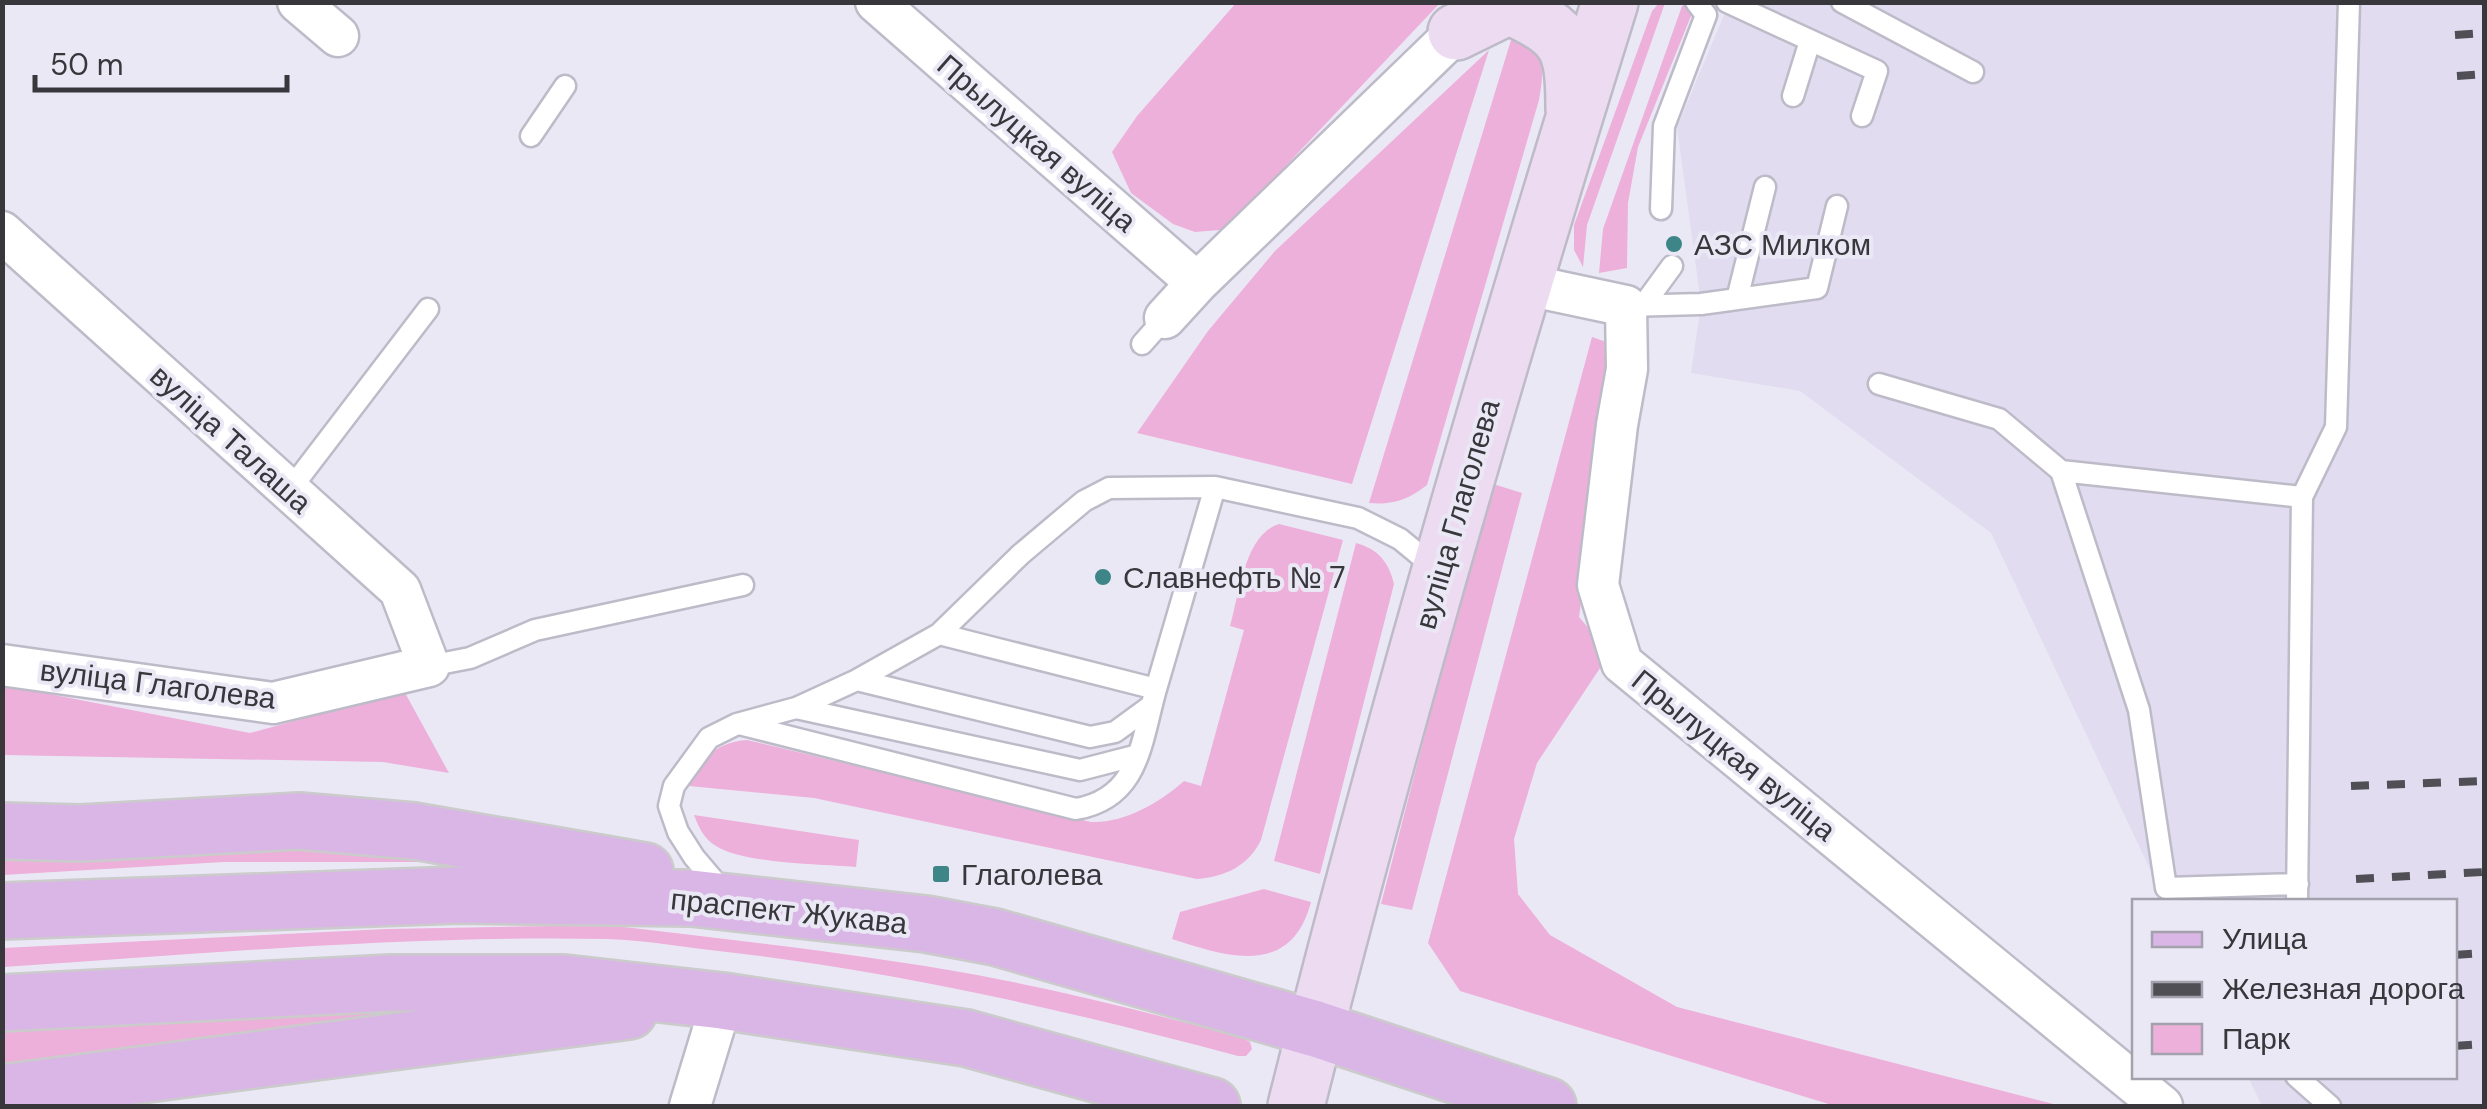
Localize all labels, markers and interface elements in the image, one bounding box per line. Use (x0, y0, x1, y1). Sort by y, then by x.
scale bar (35, 30, 288, 92)
text: 50 m (50, 45, 124, 84)
street label: Прылуцкая вуліца (929, 46, 1145, 241)
place label: АЗС Милком (1694, 225, 1871, 264)
marker: АЗС Милком (1663, 233, 1685, 255)
street label: вуліца Талаша (142, 356, 320, 522)
street label: вуліца Глаголева (1406, 394, 1509, 633)
place label: Славнефть № 7 (1123, 558, 1346, 597)
marker: Славнефть № 7 (1092, 566, 1114, 588)
street label: вуліца Глаголева (38, 650, 278, 718)
street label: Прылуцкая вуліца (1624, 661, 1844, 850)
place label: Глаголева (961, 855, 1103, 894)
marker: Глаголева (930, 863, 952, 885)
street label: праспект Жукава (669, 879, 910, 943)
legend (2132, 899, 2457, 1079)
text: Улица (2222, 919, 2307, 958)
text: Железная дорога (2222, 969, 2465, 1008)
text: Парк (2222, 1019, 2291, 1058)

